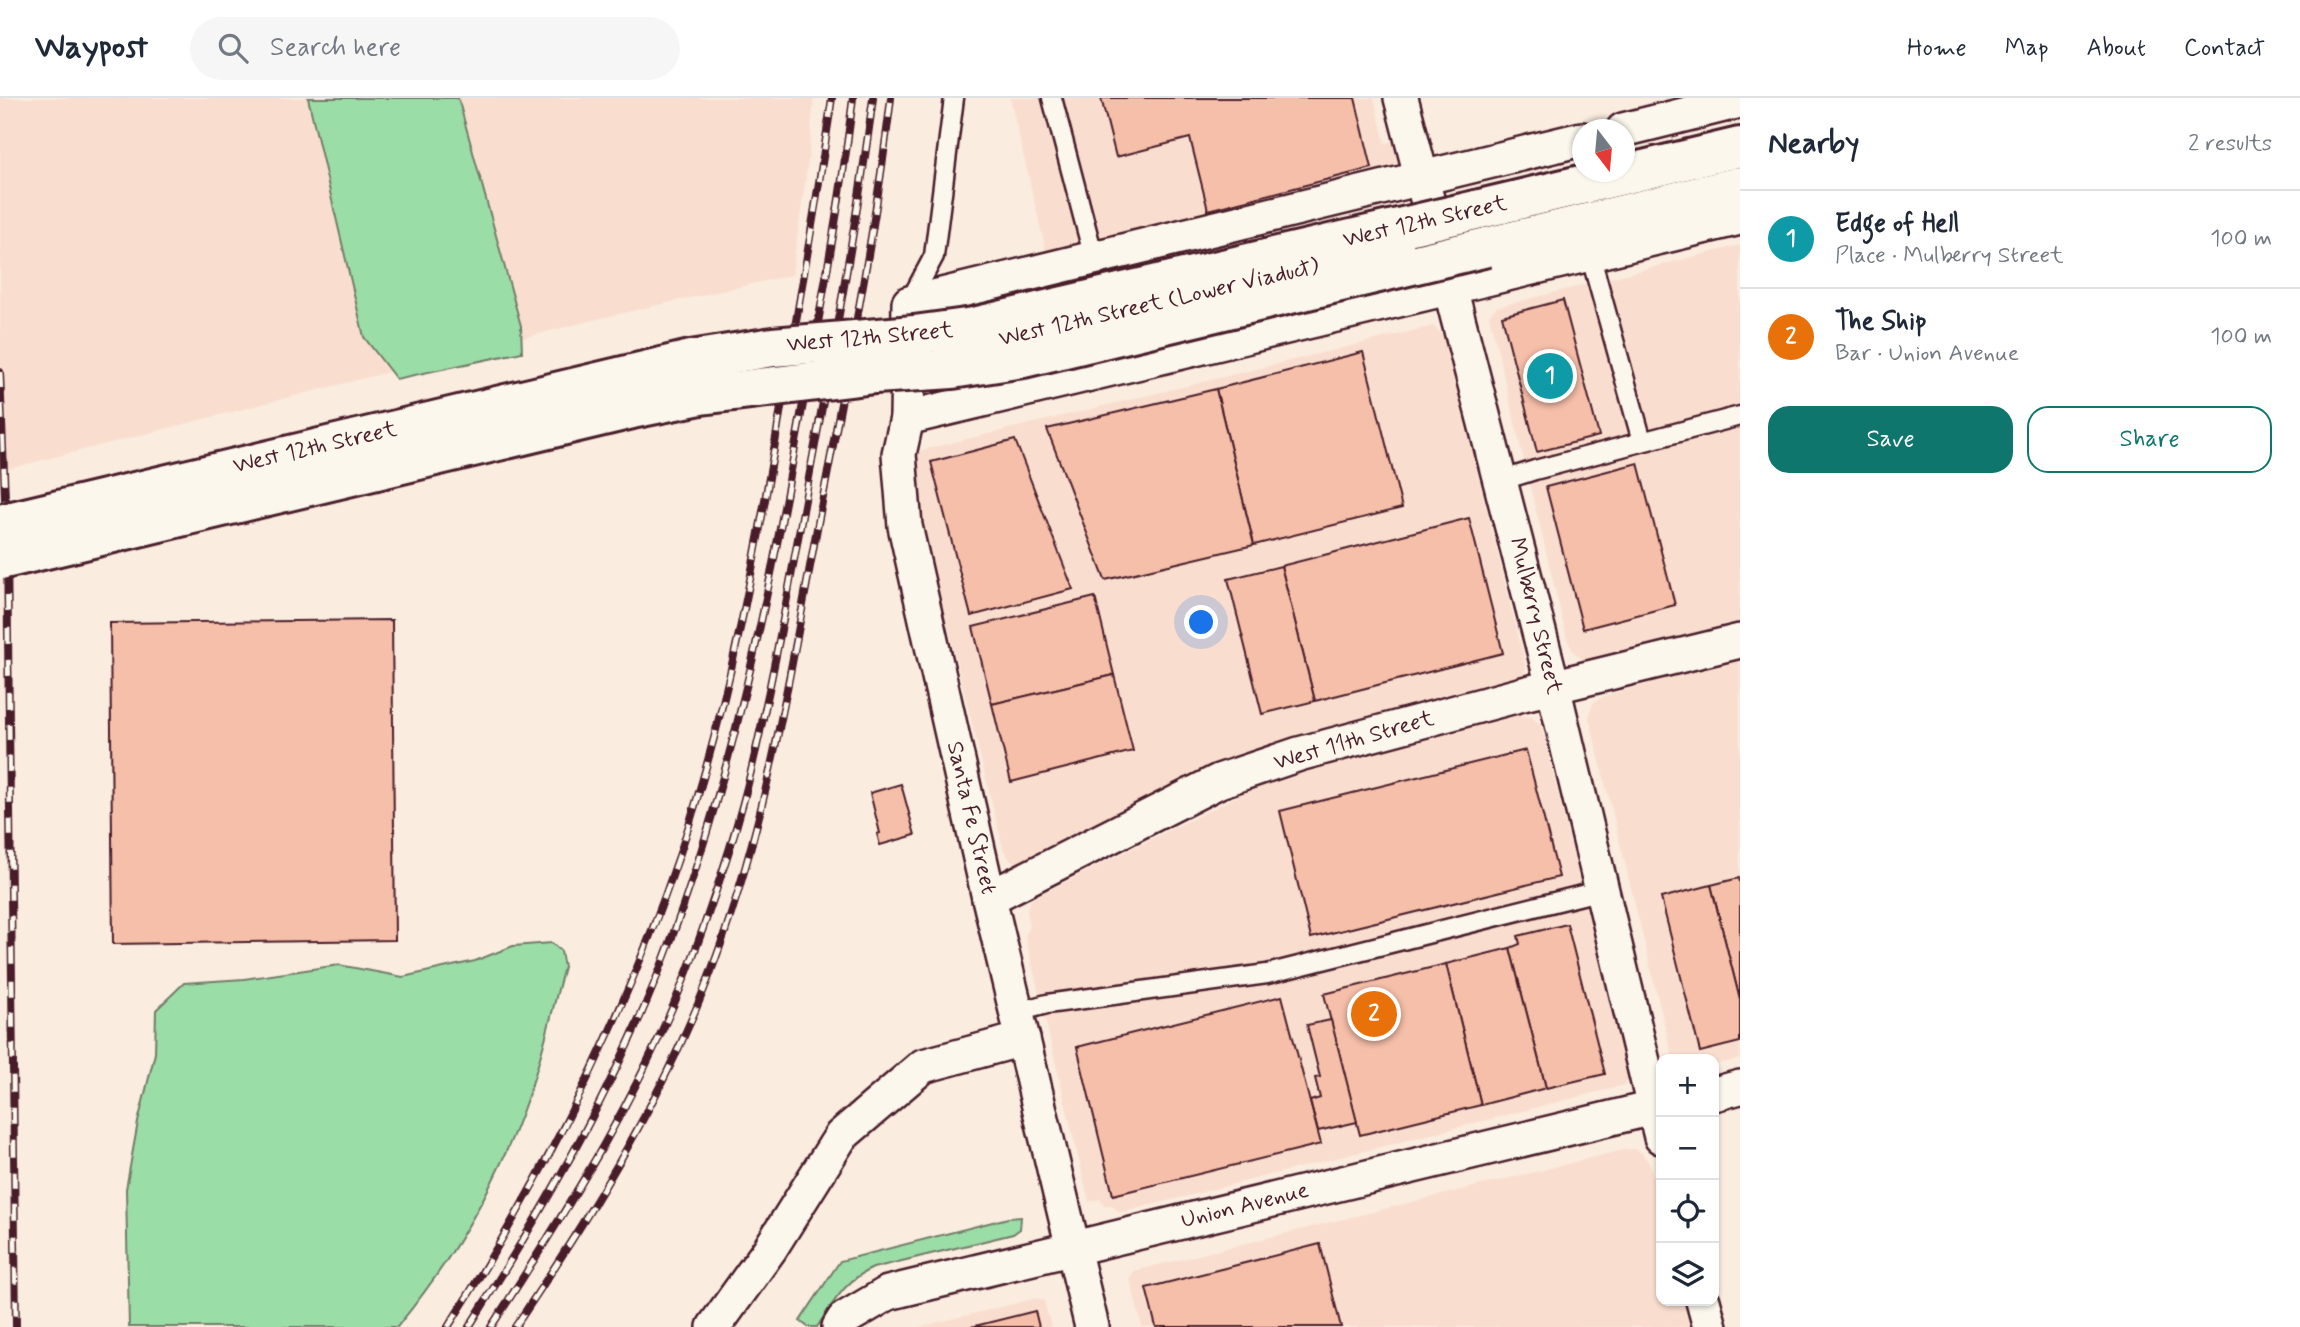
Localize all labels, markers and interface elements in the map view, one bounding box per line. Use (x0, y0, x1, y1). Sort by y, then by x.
search box (190, 17, 680, 80)
text: Waypost (35, 26, 148, 70)
icon: search (214, 29, 252, 67)
text: Search here (270, 31, 401, 65)
text: Home (1907, 33, 1967, 64)
text: Map (2005, 33, 2049, 64)
text: About (2087, 33, 2146, 64)
text: Contact (2184, 33, 2265, 64)
north arrow (1572, 119, 1635, 182)
text: Nearby (1768, 124, 1859, 163)
text: 2 results (2188, 129, 2272, 159)
street label: West 12th Street (1340, 188, 1510, 255)
text: Edge of Hell (1835, 207, 1960, 241)
text: 1 (1786, 224, 1796, 254)
text: 100 m (2210, 224, 2272, 254)
text: Place · Mulberry Street (1835, 241, 2064, 271)
street label: West 12th Street (Lower Viaduct) (996, 252, 1322, 354)
text: The Ship (1835, 305, 1926, 339)
street label: West 12th Street (785, 316, 955, 360)
text: 2 (1785, 322, 1797, 352)
text: 100 m (2210, 322, 2272, 352)
text: Bar · Union Avenue (1835, 339, 2019, 369)
pin: 1 (1527, 350, 1573, 402)
button: Save (1768, 406, 2013, 473)
button: Share (2027, 406, 2272, 473)
street label: West 12th Street (230, 414, 400, 481)
street label: Mulberry Street (1501, 535, 1569, 698)
your location (1184, 605, 1218, 639)
street label: West 11th Street (1271, 704, 1438, 778)
street label: Santa Fe Street (939, 738, 1003, 898)
pin: 2 (1351, 988, 1397, 1040)
map controls (1656, 1054, 1719, 1306)
button: + (1656, 1054, 1719, 1117)
button: − (1656, 1117, 1719, 1180)
street label: Union Avenue (1178, 1176, 1312, 1236)
button: locate (1656, 1180, 1719, 1243)
button: layers (1656, 1243, 1719, 1306)

